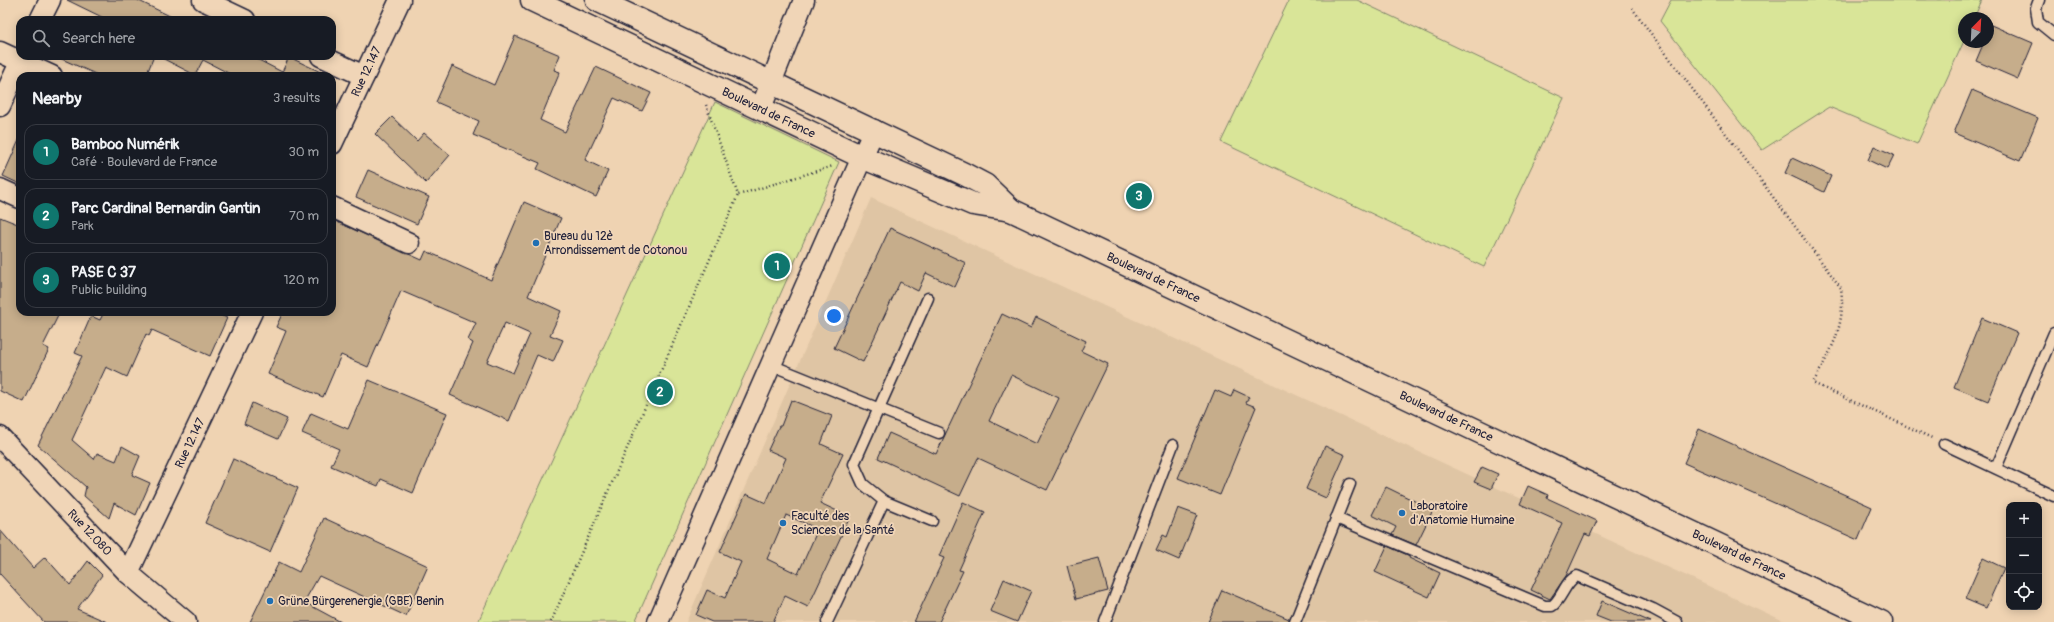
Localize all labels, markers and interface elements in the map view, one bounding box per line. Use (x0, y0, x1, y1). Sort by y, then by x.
north arrow (1958, 12, 1994, 48)
search box (16, 16, 336, 60)
icon: search (30, 27, 52, 49)
text: Search here (62, 29, 135, 48)
street label: Rue 12.147 (348, 44, 385, 99)
street label: Boulevard de France (719, 84, 818, 142)
text: Nearby (32, 88, 81, 109)
text: 3 results (273, 90, 320, 106)
text: Bamboo Numérik (71, 135, 179, 154)
text: 1 (43, 144, 49, 160)
text: 30 m (289, 144, 319, 160)
text: Café · Boulevard de France (71, 154, 217, 170)
pin: 3 (1126, 181, 1152, 211)
text: Parc Cardinal Bernardin Gantin (71, 199, 261, 218)
text: 2 (42, 208, 50, 224)
text: 70 m (289, 208, 319, 224)
text: Park (71, 218, 94, 234)
place label: Bureau du 12è Arrondissement de Cotonou (544, 229, 687, 258)
marker: Bureau du 12è Arrondissement de Cotonou (531, 238, 541, 248)
street label: Boulevard de France (1104, 249, 1202, 306)
pin: 1 (764, 251, 790, 281)
text: PASE C 37 (71, 263, 136, 282)
text: 3 (42, 272, 50, 288)
text: 120 m (283, 272, 319, 288)
text: Public building (71, 282, 147, 298)
your location (824, 306, 844, 326)
pin: 2 (647, 377, 673, 407)
street label: Boulevard de France (1397, 388, 1495, 445)
street label: Rue 12.147 (172, 415, 209, 471)
place label: Laboratoire d'Anatomie Humaine (1410, 499, 1515, 528)
map controls (2006, 502, 2042, 610)
button: + (2006, 502, 2042, 538)
street label: Rue 12.080 (64, 506, 115, 559)
marker: Laboratoire d'Anatomie Humaine (1397, 508, 1407, 518)
place label: Faculté des Sciences de la Santé (791, 509, 894, 538)
marker: Faculté des Sciences de la Santé (778, 518, 788, 528)
street label: Boulevard de France (1690, 527, 1788, 584)
button: − (2006, 538, 2042, 574)
button: locate (2006, 574, 2042, 610)
place label: Grüne Bürgerenergie (GBE) Benin (278, 594, 444, 609)
marker: Grüne Bürgerenergie (GBE) Benin (265, 596, 275, 606)

